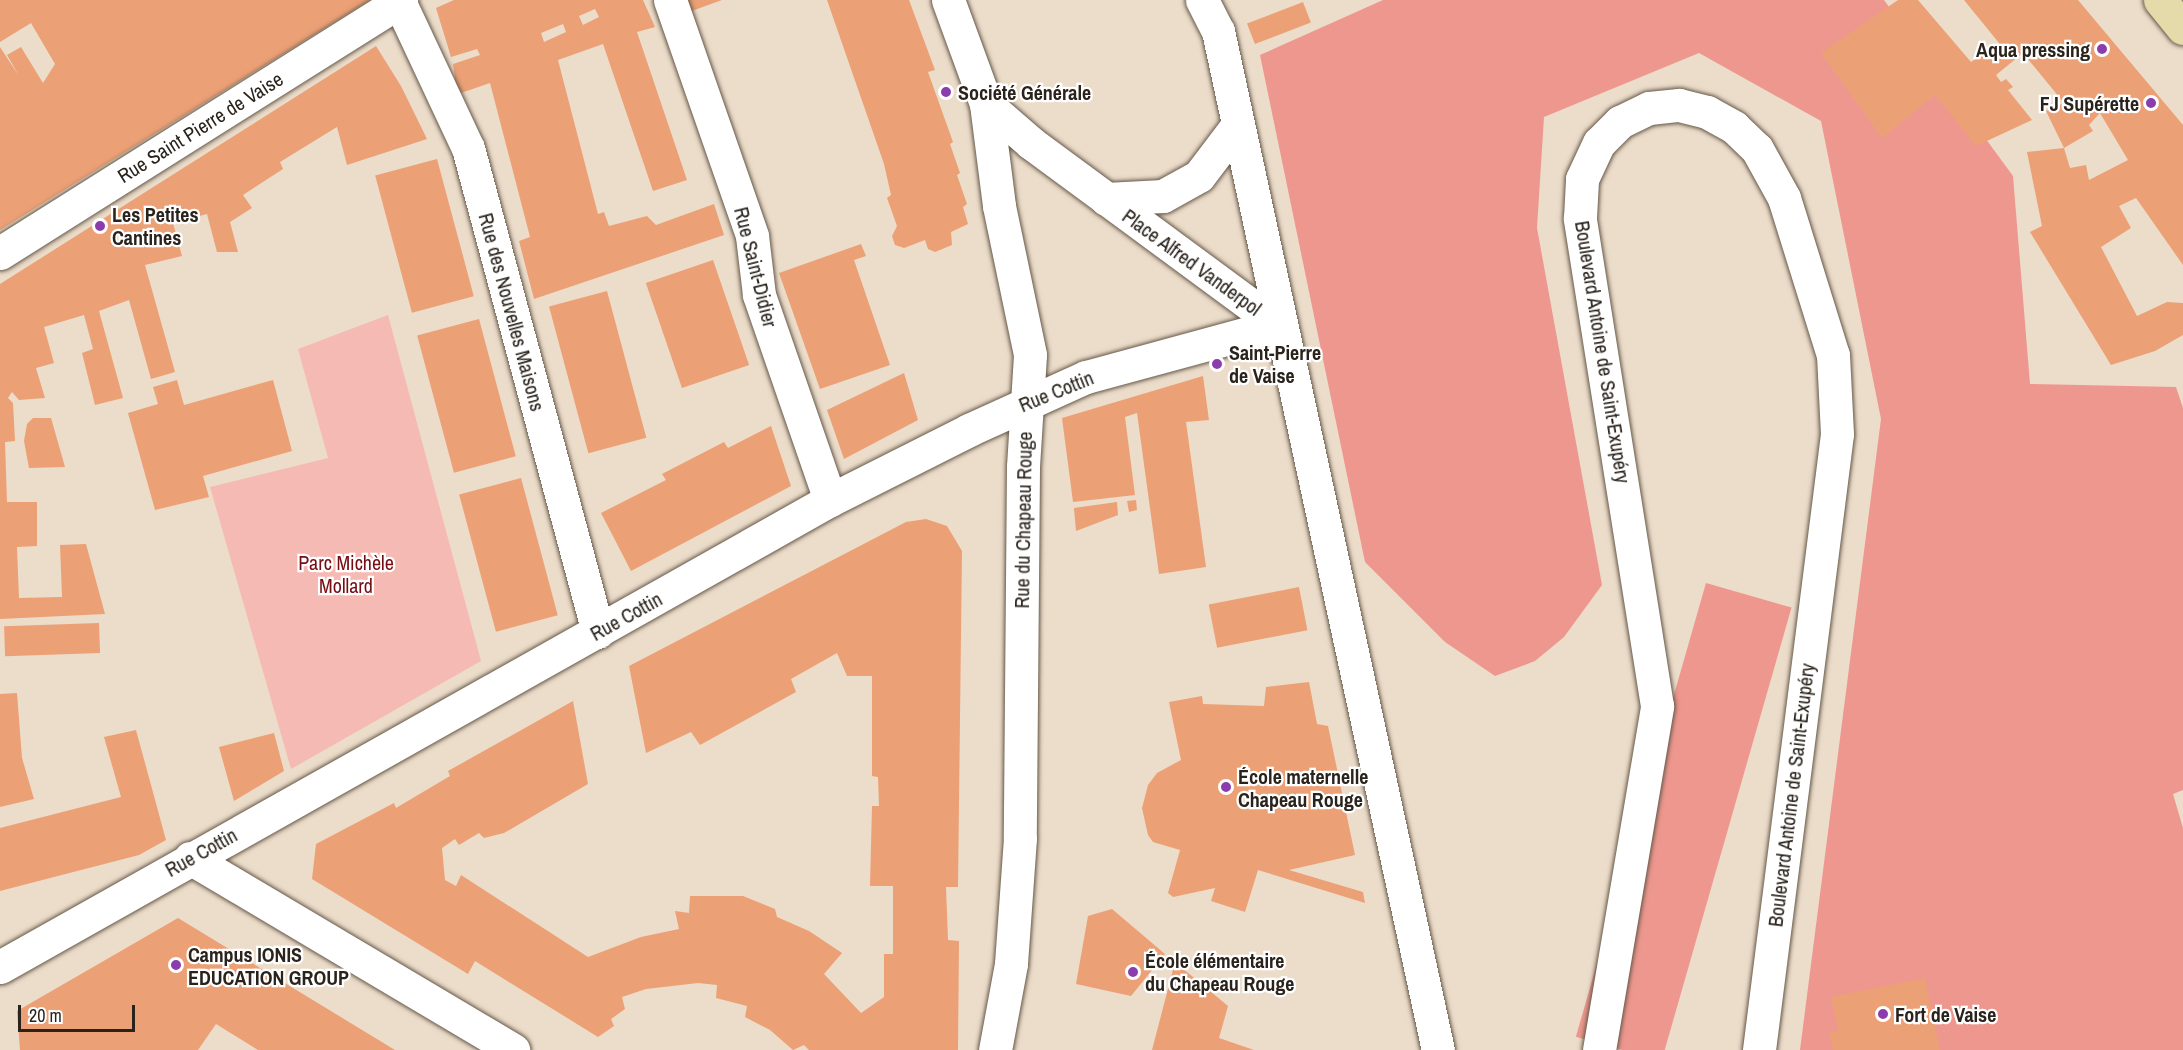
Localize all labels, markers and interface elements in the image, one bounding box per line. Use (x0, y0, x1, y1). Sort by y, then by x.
place label: Aqua pressing (1976, 37, 2090, 61)
marker: Aqua pressing (2095, 42, 2109, 56)
street label: Rue Saint Pierre de Vaise (113, 66, 287, 188)
place label: Société Générale (958, 80, 1091, 104)
marker: Société Générale (939, 85, 953, 99)
place label: FJ Supérette (2040, 91, 2139, 115)
marker: FJ Supérette (2144, 96, 2158, 110)
place label: Les Petites Cantines (112, 202, 199, 249)
street label: Place Alfred Vanderpol (1118, 203, 1266, 321)
street label: Rue Saint-Didier (729, 204, 783, 330)
street label: Rue des Nouvelles Maisons (474, 210, 550, 414)
marker: Les Petites Cantines (93, 219, 107, 233)
street label: Boulevard Antoine de Saint-Exupéry (1570, 219, 1636, 485)
place label: Saint-Pierre de Vaise (1229, 340, 1321, 387)
marker: Saint-Pierre de Vaise (1210, 357, 1224, 371)
street label: Rue Cottin (1015, 365, 1097, 417)
street label: Rue du Chapeau Rouge (1009, 431, 1037, 609)
park label: Parc Michèle Mollard (298, 550, 394, 597)
street label: Rue Cottin (586, 587, 666, 645)
street label: Boulevard Antoine de Saint-Exupéry (1763, 661, 1819, 929)
place label: École maternelle Chapeau Rouge (1238, 764, 1368, 811)
marker: École maternelle Chapeau Rouge (1219, 780, 1233, 794)
street label: Rue Cottin (161, 823, 241, 881)
place label: Campus IONIS EDUCATION GROUP (188, 942, 349, 989)
place label: École élémentaire du Chapeau Rouge (1145, 948, 1294, 995)
marker: Campus IONIS EDUCATION GROUP (169, 958, 183, 972)
marker: École élémentaire du Chapeau Rouge (1126, 965, 1140, 979)
scale bar (21, 993, 138, 1031)
place label: Fort de Vaise (1895, 1002, 1996, 1026)
text: 20 m (29, 1003, 62, 1028)
marker: Fort de Vaise (1876, 1007, 1890, 1021)

